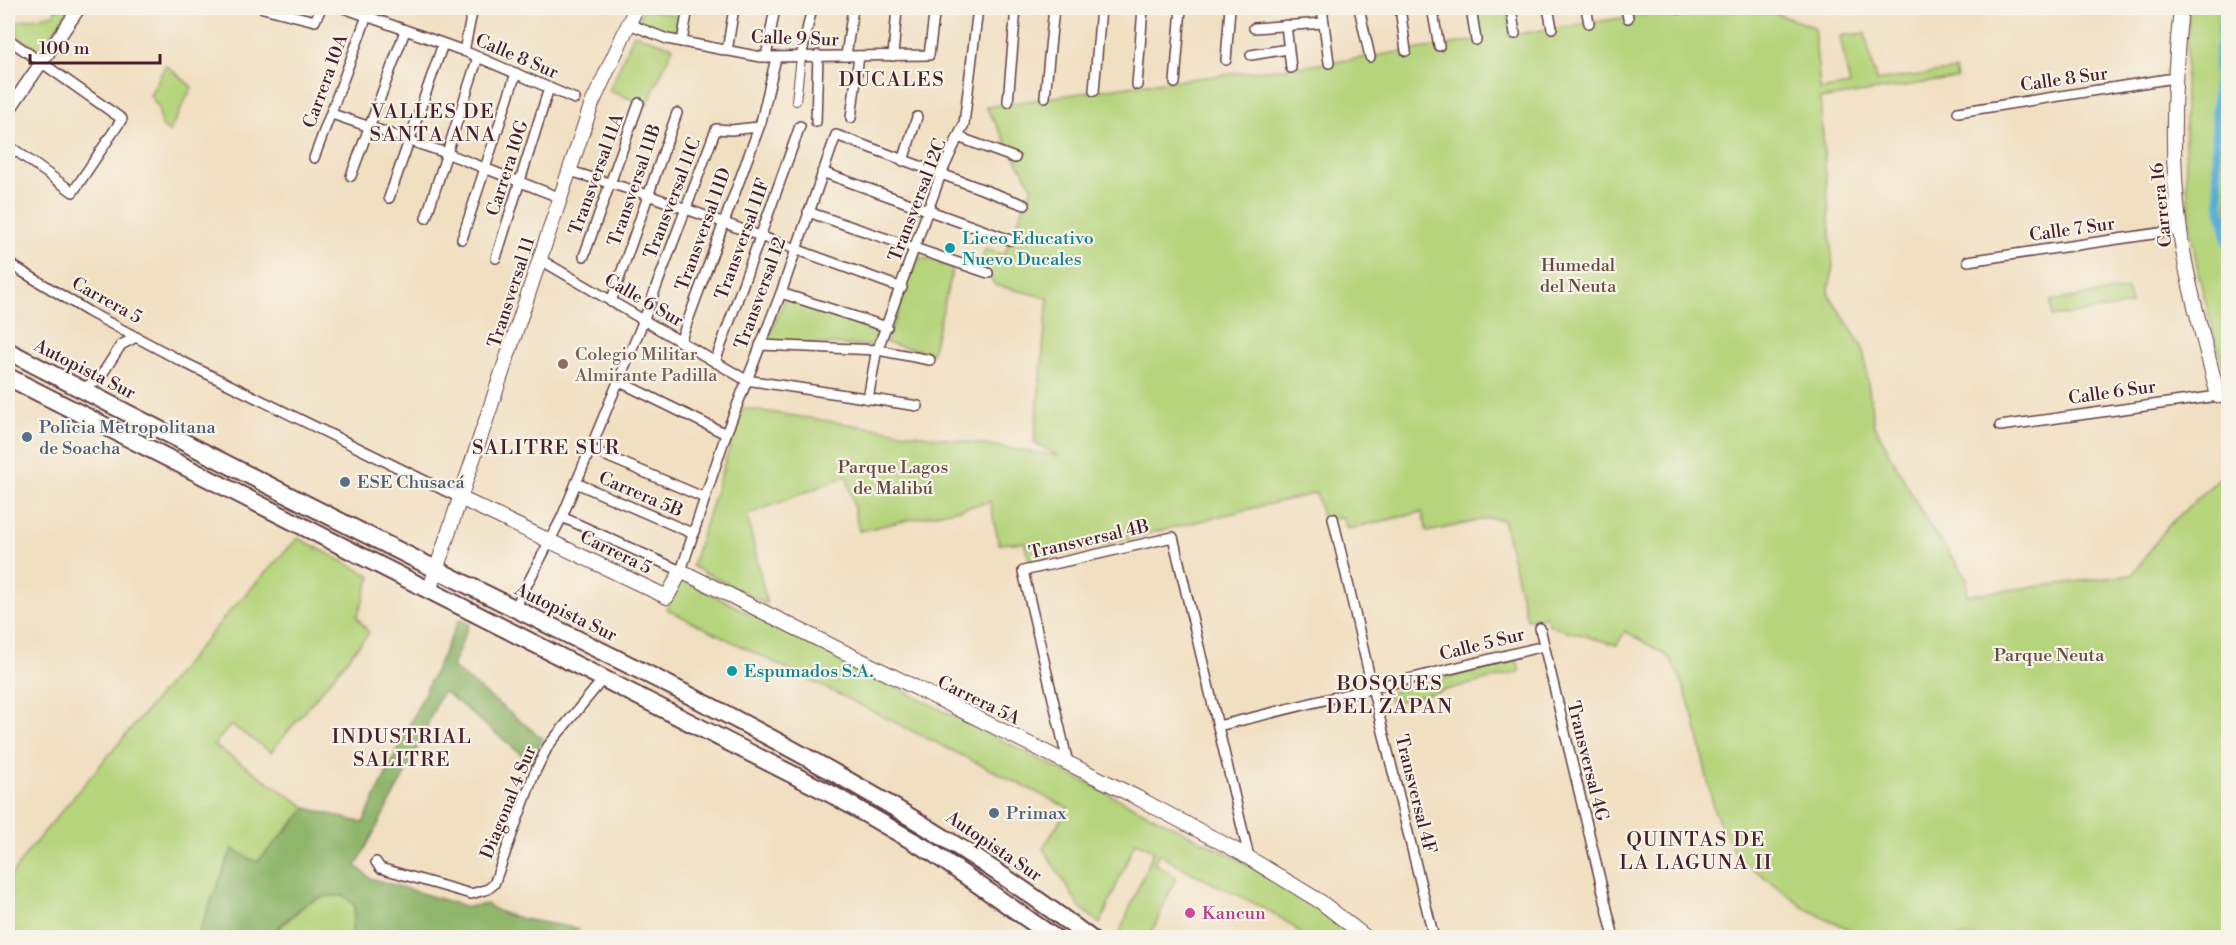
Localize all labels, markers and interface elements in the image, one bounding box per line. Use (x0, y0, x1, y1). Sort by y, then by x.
street label: Calle 9 Sur (751, 25, 840, 52)
scale bar (30, 27, 160, 65)
street label: Calle 8 Sur (472, 29, 562, 84)
street label: Carrera 10A (298, 30, 353, 131)
text: 100 m (39, 37, 90, 60)
street label: Calle 8 Sur (2019, 62, 2109, 97)
district label: DUCALES (839, 68, 945, 93)
district label: VALLES DE SANTA ANA (370, 100, 496, 148)
street label: Transversal 11A (564, 110, 629, 238)
street label: Carrera 10G (481, 117, 534, 219)
street label: Transversal 11B (603, 121, 666, 249)
street label: Transversal 11C (639, 134, 706, 262)
street label: Transversal 12C (883, 135, 951, 265)
street label: Carrera 16 (2146, 161, 2177, 248)
street label: Transversal 11D (671, 164, 736, 294)
street label: Transversal 11F (710, 175, 775, 303)
street label: Calle 7 Sur (2028, 212, 2117, 247)
place label: Liceo Educativo Nuevo Ducales (962, 227, 1094, 271)
street label: Transversal 11 (483, 234, 540, 351)
street label: Transversal 12 (730, 234, 791, 352)
marker: Liceo Educativo Nuevo Ducales (943, 241, 957, 255)
park label: Humedal del Neuta (1540, 254, 1617, 298)
street label: Calle 6 Sur (600, 268, 688, 332)
street label: Carrera 5 (68, 272, 146, 329)
street label: Autopista Sur (29, 334, 140, 405)
place label: Colegio Militar Almirante Padilla (574, 343, 718, 387)
marker: Colegio Militar Almirante Padilla (556, 357, 570, 371)
street label: Calle 6 Sur (2067, 375, 2157, 410)
place label: Policia Metropolitana de Soacha (39, 416, 216, 460)
marker: Policia Metropolitana de Soacha (20, 430, 34, 444)
district label: SALITRE SUR (472, 436, 620, 461)
park label: Parque Lagos de Malibú (838, 456, 948, 500)
street label: Carrera 5B (595, 466, 686, 523)
place label: ESE Chusacá (357, 471, 465, 494)
marker: ESE Chusacá (338, 475, 352, 489)
street label: Transversal 4B (1027, 514, 1151, 564)
street label: Carrera 5 (576, 525, 655, 580)
street label: Autopista Sur (510, 577, 621, 647)
street label: Calle 5 Sur (1437, 623, 1527, 666)
park label: Parque Neuta (1994, 644, 2105, 667)
place label: Espumados S.A. (744, 660, 874, 683)
marker: Espumados S.A. (725, 664, 739, 678)
street label: Carrera 5A (934, 671, 1024, 731)
district label: BOSQUES DEL ZAPAN (1326, 672, 1454, 720)
street label: Transversal 4G (1561, 699, 1614, 824)
district label: INDUSTRIAL SALITRE (332, 725, 472, 773)
street label: Transversal 4F (1390, 732, 1441, 856)
street label: Diagonal 4 Sur (475, 742, 542, 862)
place label: Primax (1006, 802, 1067, 825)
street label: Autopista Sur (940, 805, 1046, 887)
marker: Primax (987, 806, 1001, 820)
district label: QUINTAS DE LA LAGUNA II (1619, 828, 1773, 876)
place label: Kancun (1202, 902, 1266, 925)
marker: Kancun (1183, 906, 1197, 920)

